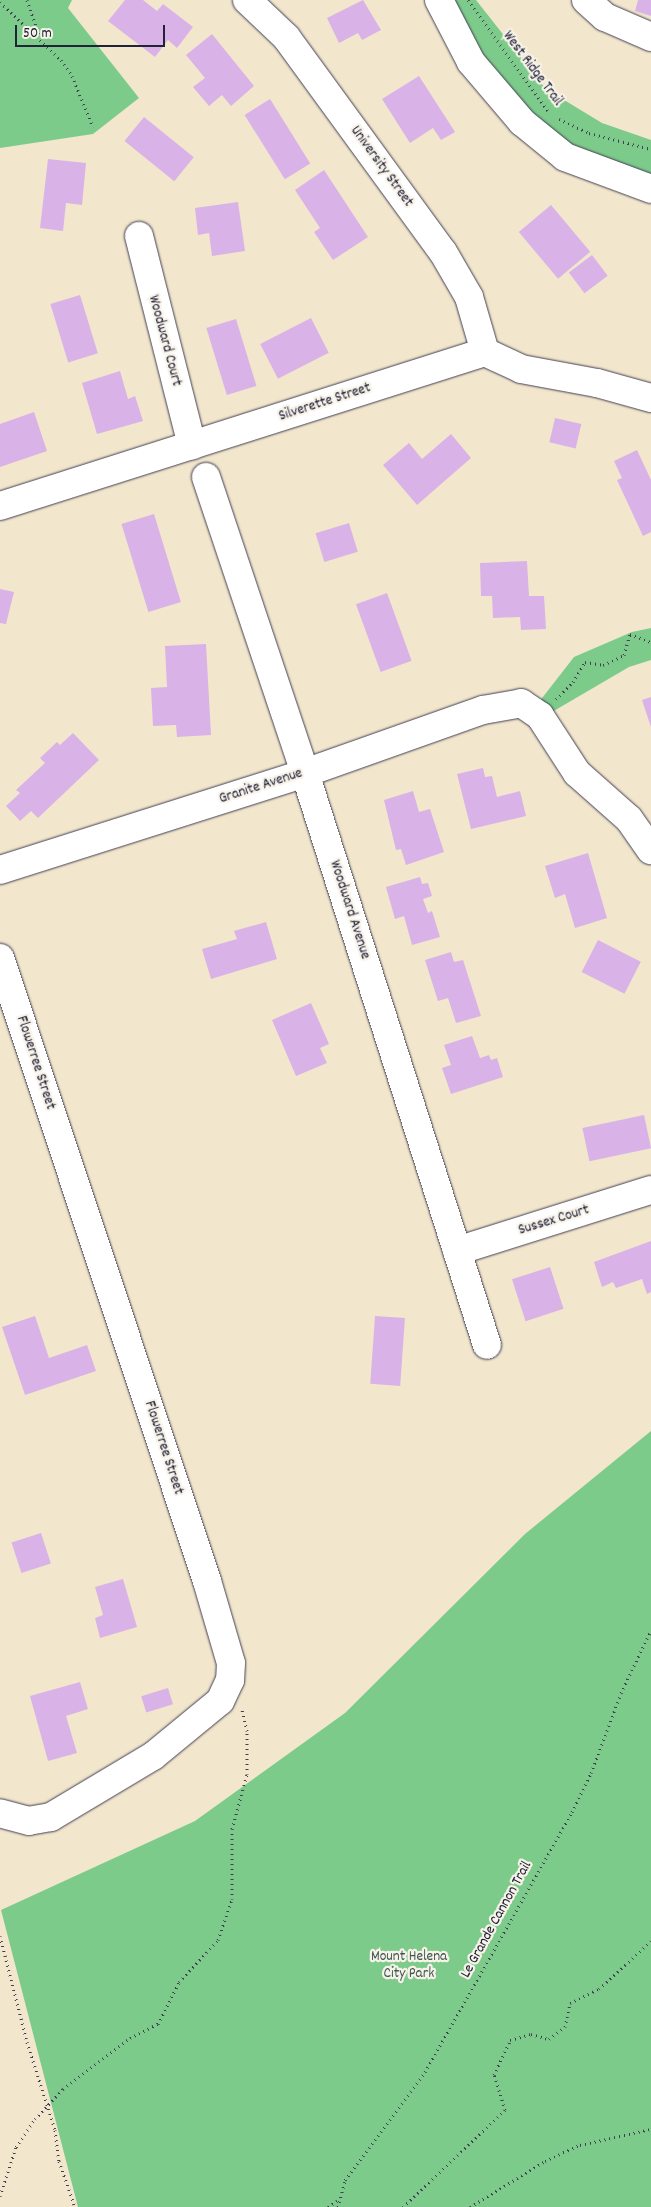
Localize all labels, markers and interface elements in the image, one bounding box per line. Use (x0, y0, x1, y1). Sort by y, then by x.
scale bar (18, 15, 168, 47)
text: 50 m (23, 23, 52, 45)
street label: West Ridge Trail (498, 28, 566, 110)
street label: University Street (346, 123, 416, 211)
street label: Woodward Court (143, 294, 185, 388)
street label: Silverette Street (277, 380, 373, 426)
street label: Granite Avenue (217, 765, 305, 809)
street label: Woodward Avenue (325, 858, 373, 962)
street label: Flowerree Street (11, 1014, 59, 1112)
street label: Sussex Court (516, 1202, 592, 1240)
street label: Flowerree Street (139, 1399, 187, 1497)
street label: Le Grande Cannon Trail (457, 1859, 537, 1981)
park label: Mount Helena City Park (371, 1948, 447, 1983)

